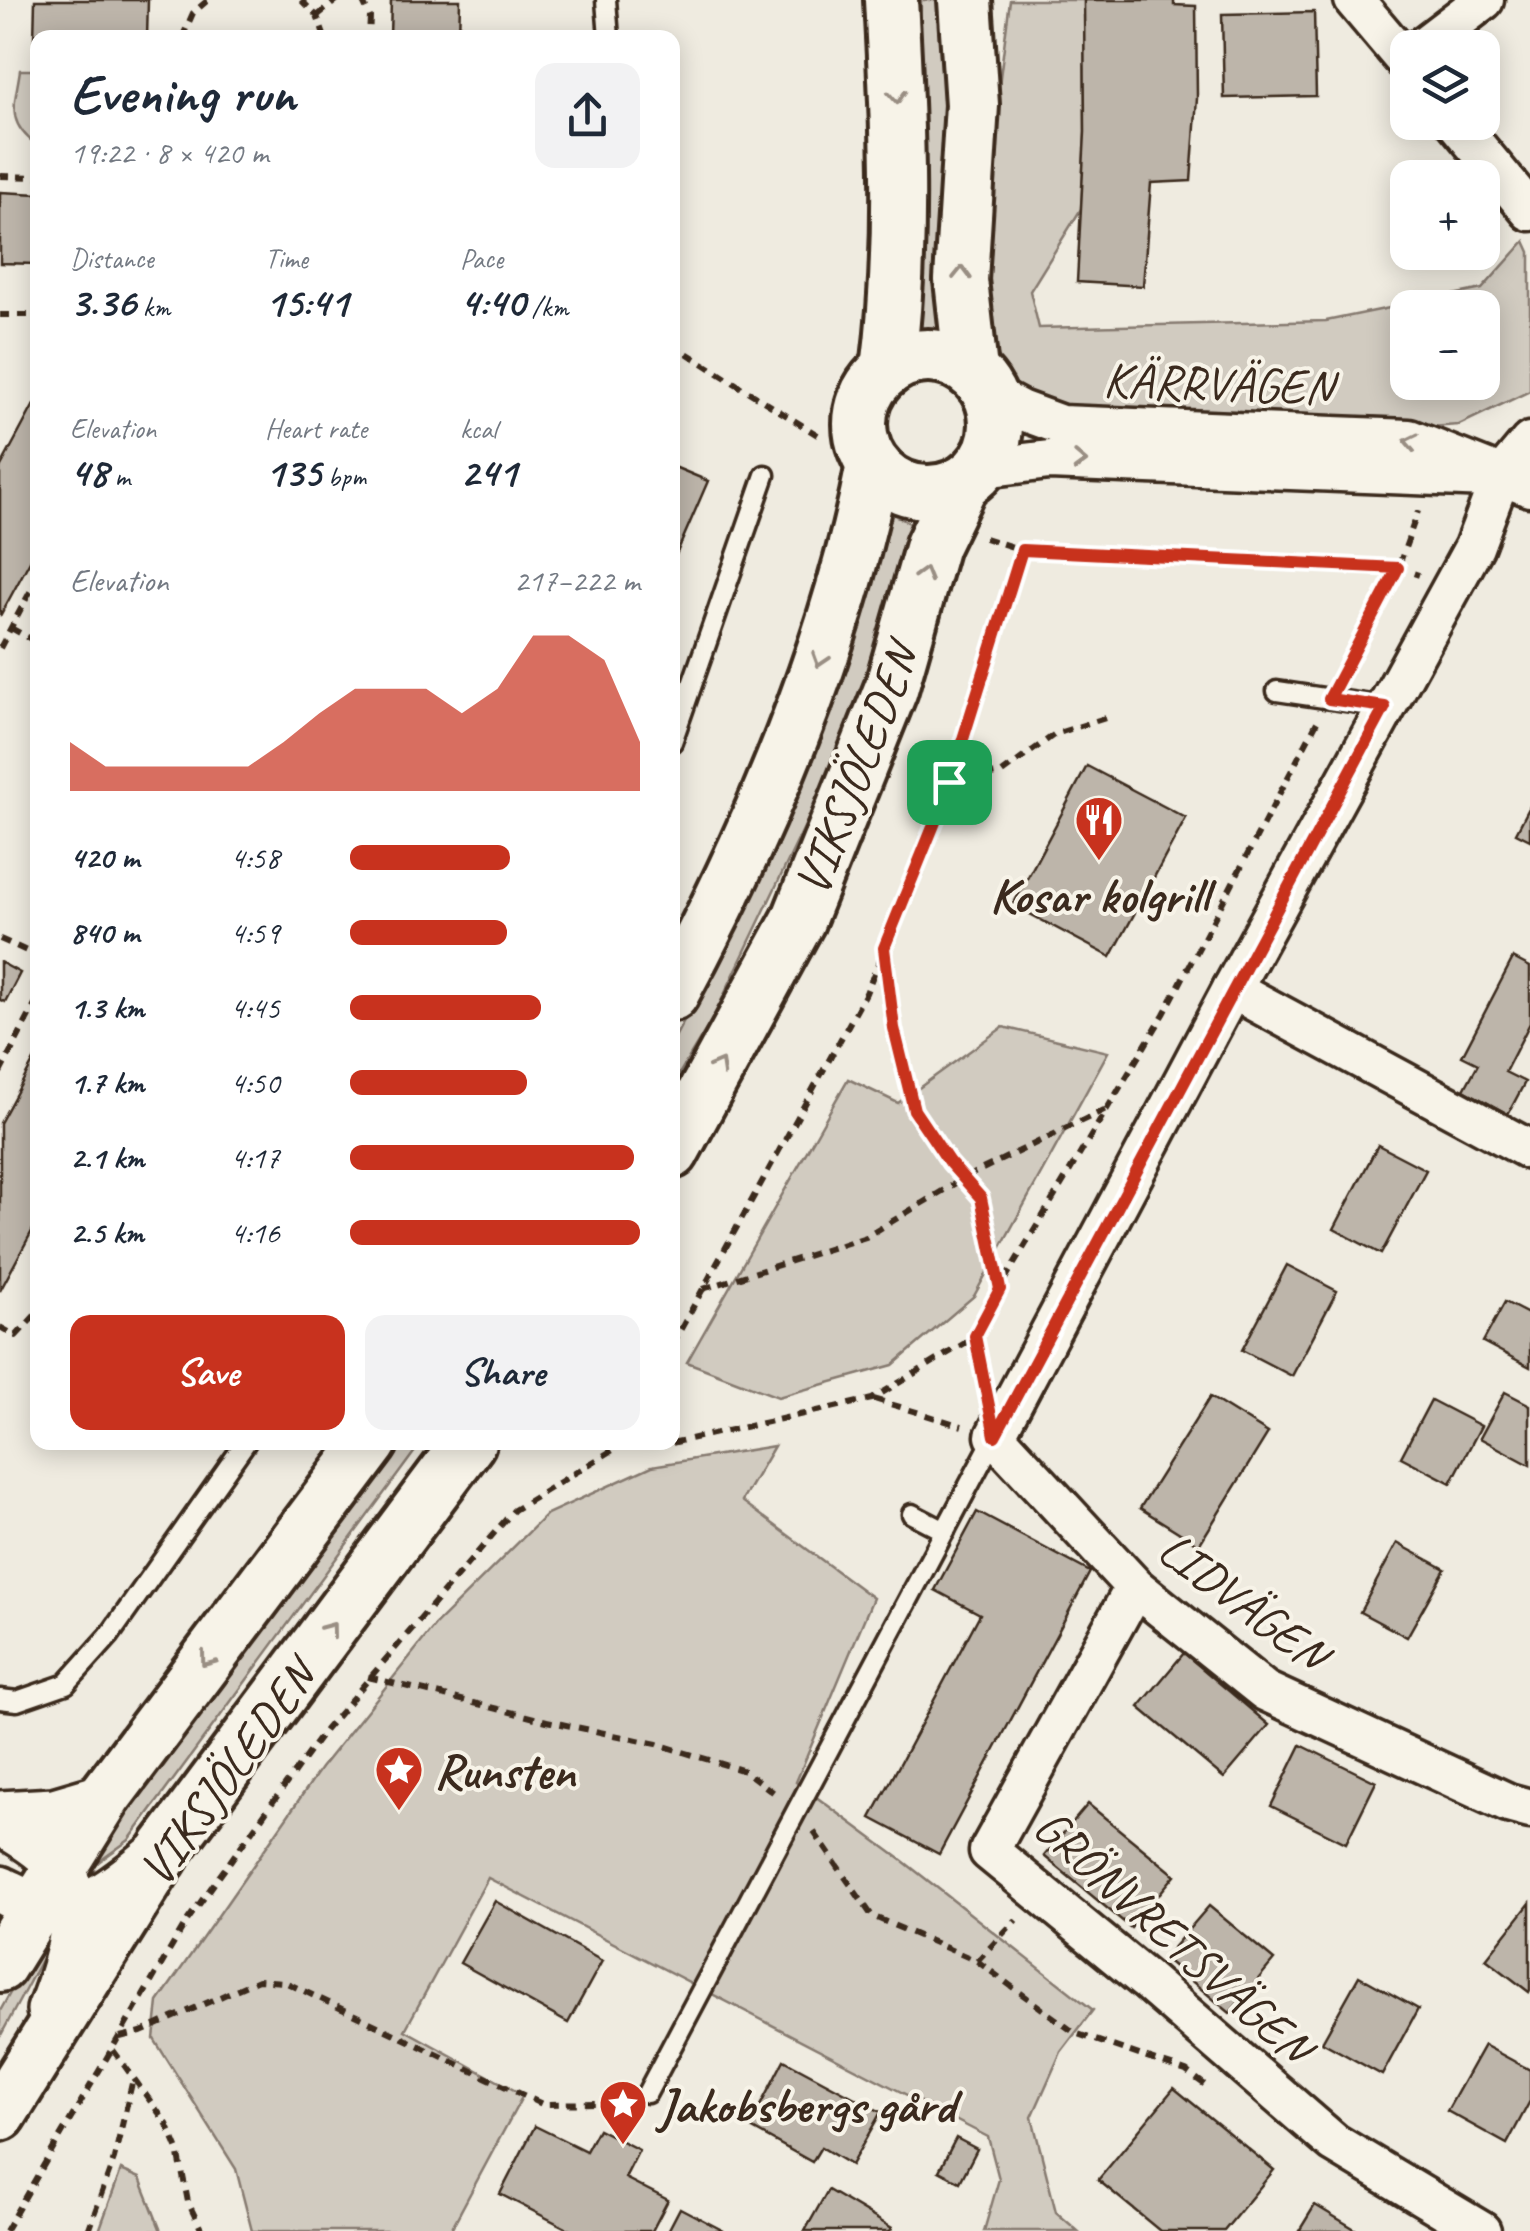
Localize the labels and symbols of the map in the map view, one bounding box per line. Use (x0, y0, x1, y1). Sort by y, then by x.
one-way arrow (886, 90, 907, 106)
one-way arrow (951, 264, 973, 280)
street label: KÄRRVÄGEN (1102, 348, 1340, 419)
one-way arrow (1402, 432, 1419, 453)
one-way arrow (1073, 450, 1089, 471)
one-way arrow (912, 566, 933, 583)
street label: VIKSJÖLEDEN (780, 629, 935, 904)
one-way arrow (811, 650, 831, 667)
pin (907, 740, 992, 825)
restaurant icon: Kosar kolgrill (1073, 794, 1125, 862)
place label: Kosar kolgrill (990, 864, 1217, 927)
one-way arrow (707, 1059, 726, 1077)
street label: LIDVÄGEN (1146, 1517, 1345, 1689)
one-way arrow (319, 1622, 336, 1640)
street label: VIKSJÖLEDEN (124, 1642, 334, 1898)
one-way arrow (201, 1649, 218, 1667)
place label: Runsten (434, 1740, 577, 1803)
place icon: Runsten (373, 1744, 425, 1812)
street label: GRÖNVRETSVÄGEN (1021, 1795, 1330, 2082)
place label: Jakobsbergs gård (655, 2074, 964, 2137)
place icon: Jakobsbergs gård (597, 2078, 649, 2146)

